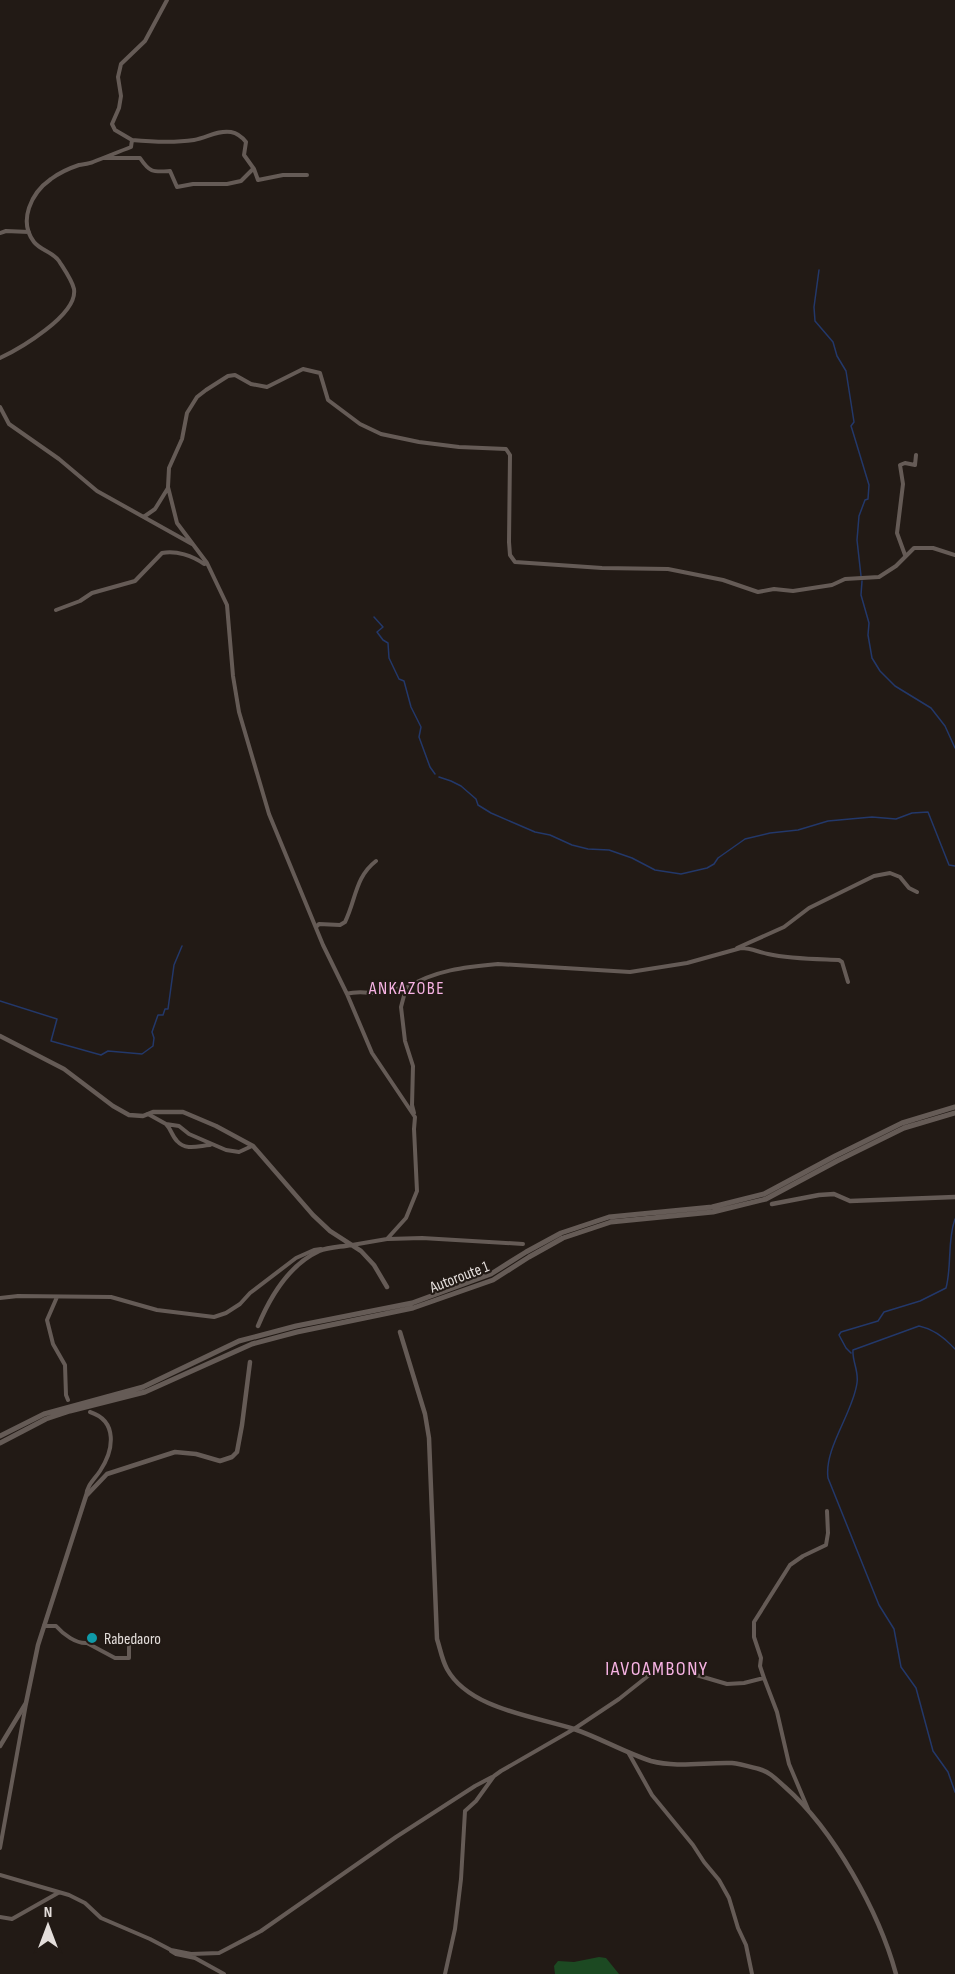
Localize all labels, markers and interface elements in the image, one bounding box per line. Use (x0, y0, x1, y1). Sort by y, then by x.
district label: ANKAZOBE (368, 978, 445, 999)
street label: Autoroute 1 (426, 1257, 492, 1298)
place label: Rabedaoro (104, 1630, 161, 1649)
marker: Rabedaoro (85, 1631, 99, 1645)
district label: IAVOAMBONY (605, 1657, 709, 1681)
north arrow (18, 1896, 78, 1956)
text: N (44, 1903, 52, 1922)

